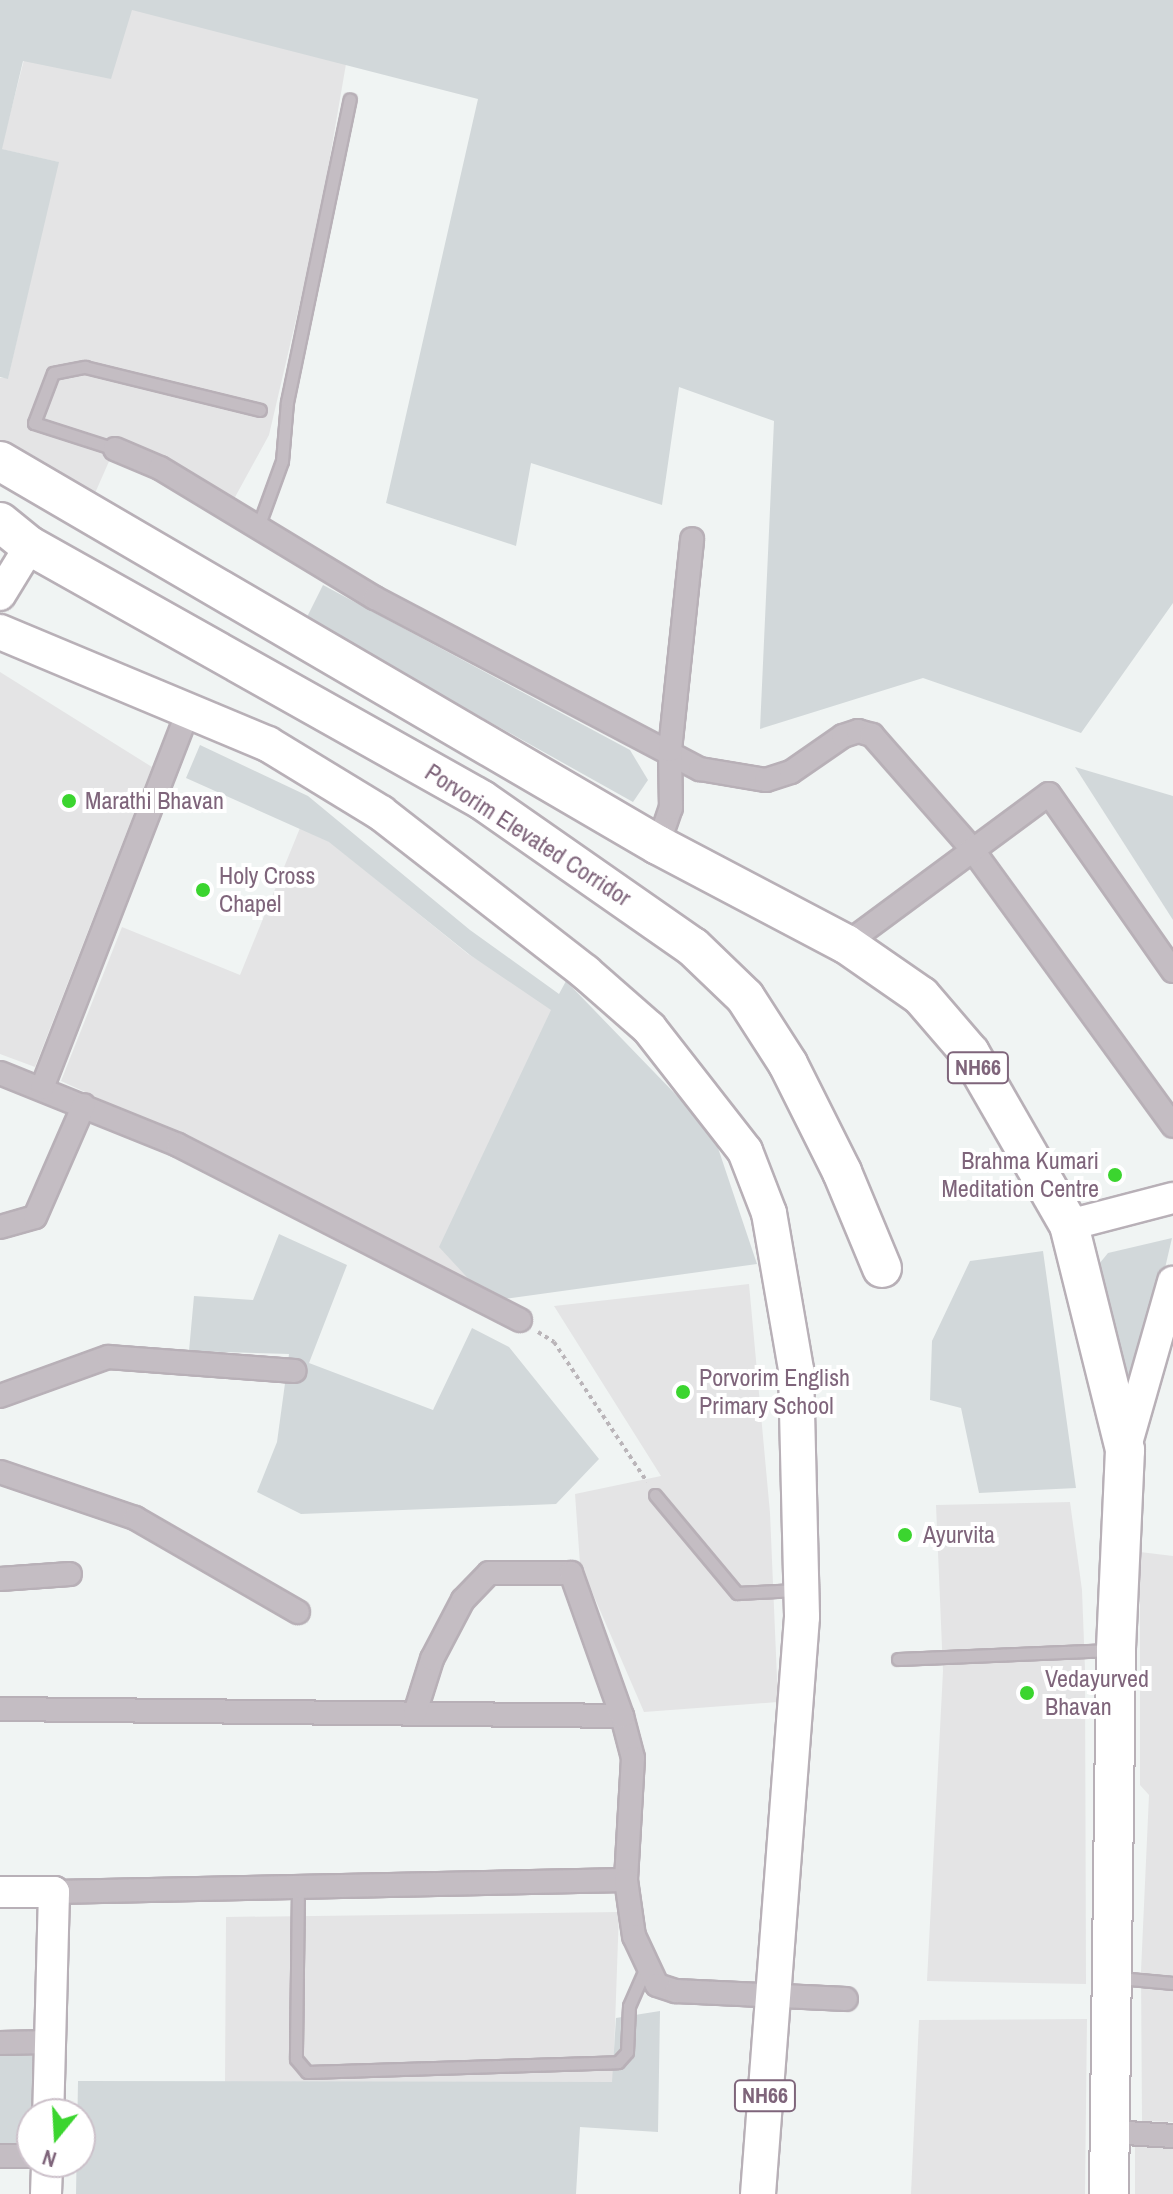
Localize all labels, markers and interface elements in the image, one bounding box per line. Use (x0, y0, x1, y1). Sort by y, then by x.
street label: Porvorim Elevated Corridor (420, 758, 636, 912)
place label: Marathi Bhavan (85, 787, 224, 815)
marker: Marathi Bhavan (60, 792, 78, 810)
place label: Holy Cross Chapel (219, 862, 315, 918)
marker: Holy Cross Chapel (194, 881, 212, 899)
road number: NH66 (946, 1050, 1010, 1086)
place label: Brahma Kumari Meditation Centre (941, 1147, 1099, 1203)
marker: Brahma Kumari Meditation Centre (1106, 1166, 1124, 1184)
place label: Porvorim English Primary School (699, 1364, 850, 1420)
marker: Porvorim English Primary School (674, 1383, 692, 1401)
place label: Ayurvita (923, 1521, 995, 1549)
marker: Ayurvita (894, 1524, 916, 1546)
place label: Vedayurved Bhavan (1045, 1665, 1149, 1721)
marker: Vedayurved Bhavan (1016, 1682, 1038, 1704)
road number: NH66 (733, 2078, 797, 2114)
north arrow (16, 2098, 96, 2178)
text: N (38, 2143, 60, 2175)

